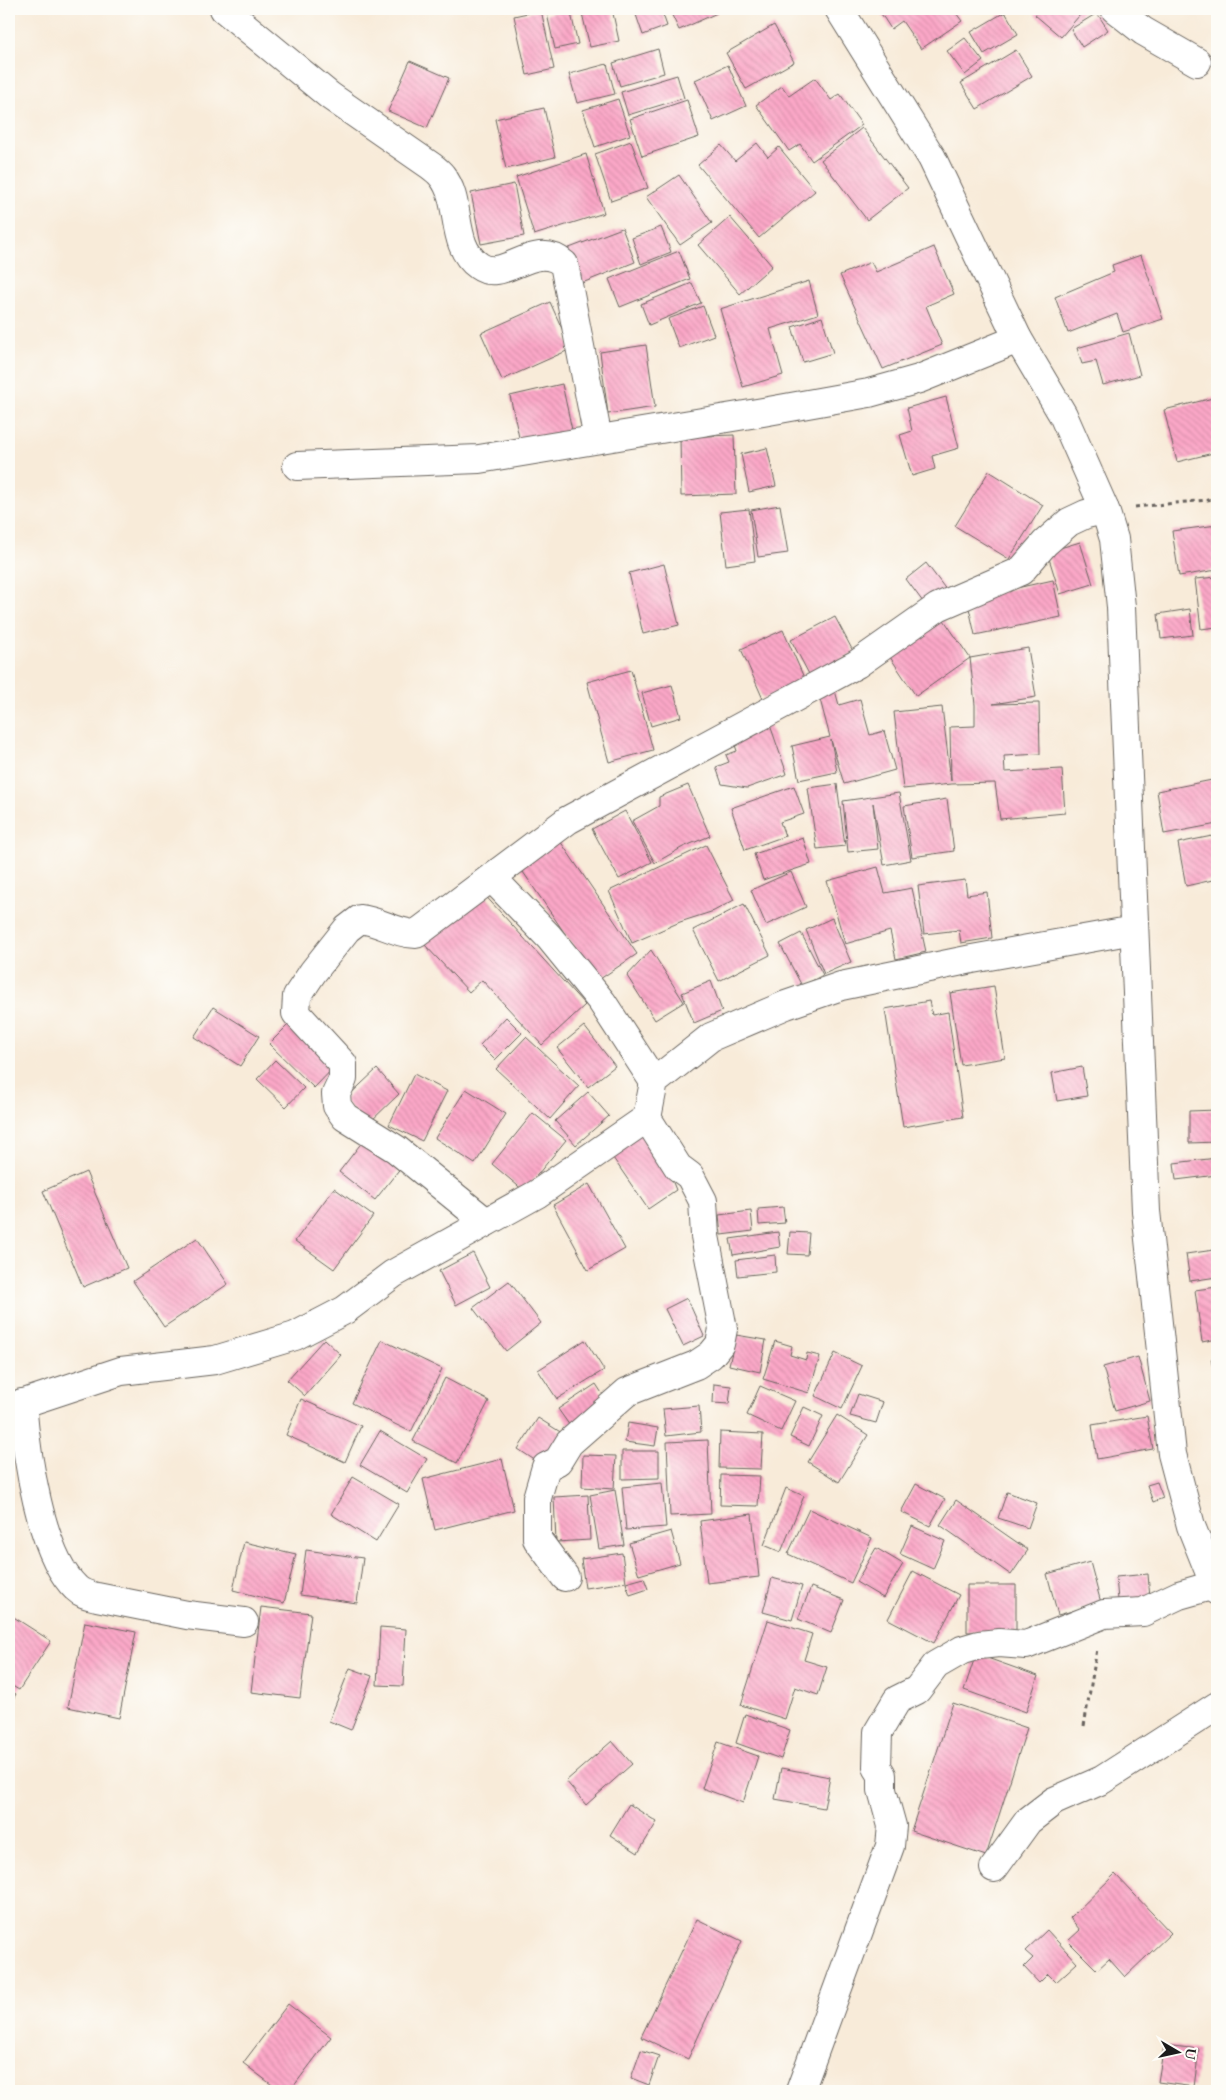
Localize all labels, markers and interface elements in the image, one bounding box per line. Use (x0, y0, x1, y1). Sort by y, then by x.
north arrow (1154, 2028, 1204, 2078)
text: U (1180, 2047, 1201, 2062)

